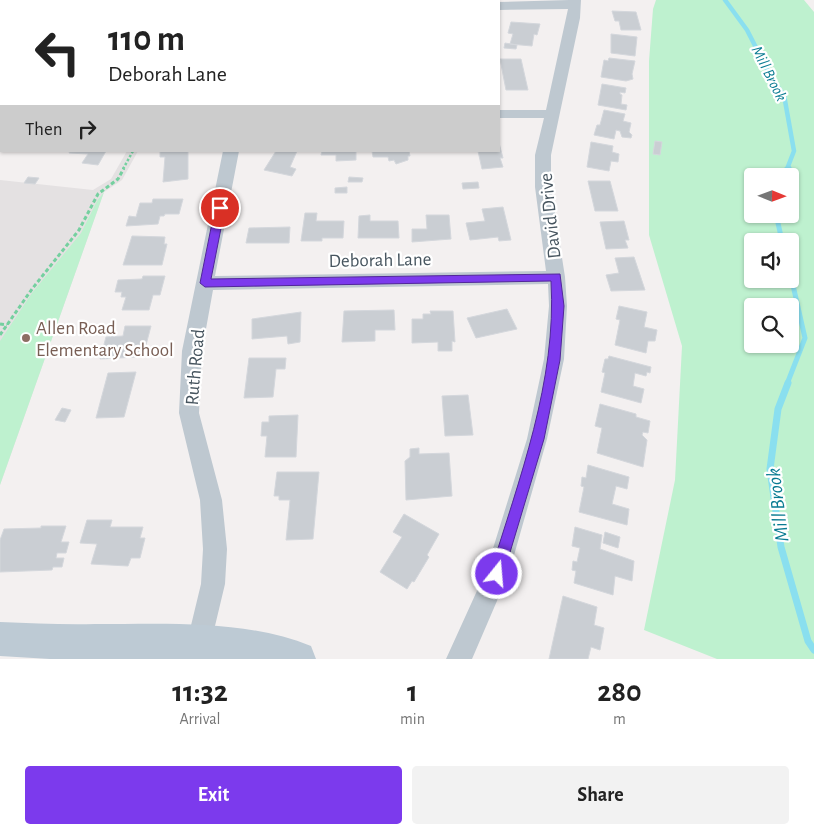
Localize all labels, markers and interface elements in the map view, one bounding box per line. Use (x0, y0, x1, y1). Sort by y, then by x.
icon: left (25, 20, 90, 85)
text: 110 m (108, 22, 185, 57)
water label: Mill Brook (748, 43, 790, 104)
text: Deborah Lane (108, 63, 227, 85)
icon: right (73, 115, 101, 143)
text: Then (25, 120, 63, 139)
north arrow (744, 168, 799, 222)
map controls (744, 168, 799, 353)
street label: David Drive (537, 172, 564, 260)
pin (199, 187, 241, 229)
icon: arrive (206, 194, 234, 222)
button: sound (744, 233, 799, 288)
street label: Deborah Lane (329, 250, 432, 271)
button: search (744, 298, 799, 353)
place label: Allen Road Elementary School (36, 319, 174, 360)
street label: Ruth Road (183, 328, 208, 406)
marker: Allen Road Elementary School (20, 332, 32, 344)
water label: Mill Brook (764, 467, 792, 543)
position arrow (470, 547, 522, 599)
text: 11:32 (172, 677, 228, 707)
text: 1 (407, 677, 418, 707)
text: 280 (597, 677, 642, 707)
text: Arrival (179, 711, 221, 727)
text: min (400, 711, 425, 727)
text: m (613, 711, 626, 727)
button: Exit (25, 766, 402, 824)
button: Share (412, 766, 789, 824)

